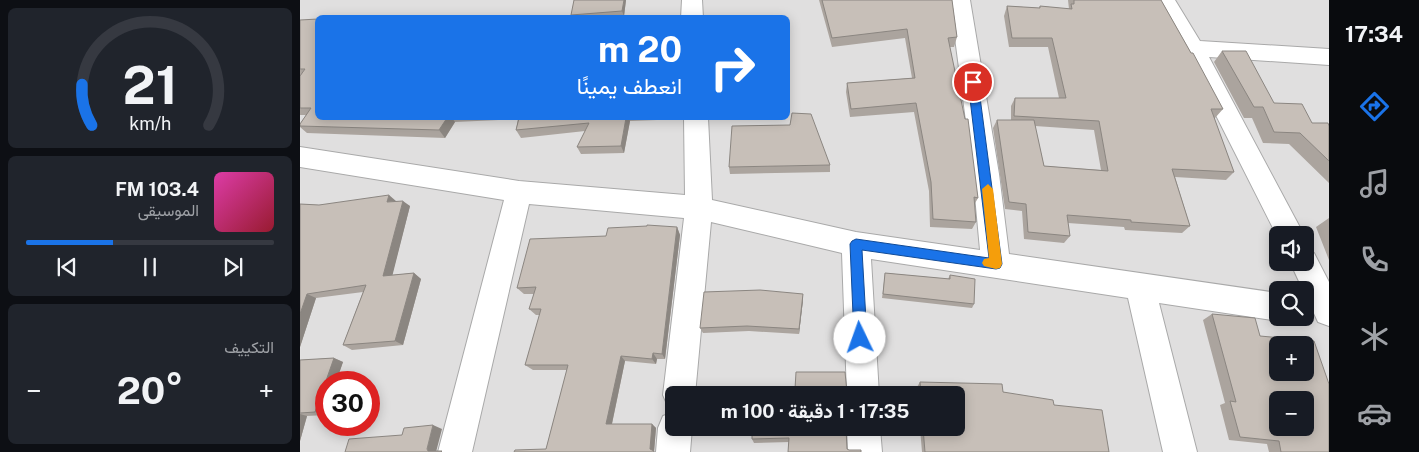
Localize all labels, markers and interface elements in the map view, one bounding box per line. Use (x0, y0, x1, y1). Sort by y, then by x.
text: 17:34 (1345, 21, 1403, 47)
text: 20 m (598, 29, 682, 70)
icon: right (700, 35, 765, 100)
text: 21 (122, 55, 178, 116)
pin (952, 61, 994, 103)
icon: arrive (959, 68, 987, 96)
text: انعطف يمينًا (577, 73, 682, 99)
icon: directions (1357, 89, 1392, 124)
text: km/h (129, 113, 171, 134)
icon: music (1357, 166, 1392, 201)
text: 103.4 FM (115, 178, 199, 200)
text: الموسيقى (138, 201, 199, 220)
map controls (1269, 226, 1314, 436)
button: sound (1269, 226, 1314, 271)
icon: phone (1357, 242, 1392, 277)
icon: previous (53, 253, 81, 281)
icon: pause (136, 253, 164, 281)
icon: next (219, 253, 247, 281)
button: search (1269, 281, 1314, 326)
position arrow (833, 311, 885, 363)
icon: climate (1357, 319, 1392, 354)
button: + (1269, 336, 1314, 381)
text: التكييف (224, 338, 274, 357)
text: 20° (117, 368, 183, 413)
speed limit sign: 30 (315, 371, 380, 436)
text: − (26, 374, 42, 407)
text: + (258, 374, 274, 407)
button: − (1269, 391, 1314, 436)
icon: car (1357, 396, 1392, 431)
text: 17:35 · 1 دقيقة · 100 m (721, 400, 909, 422)

